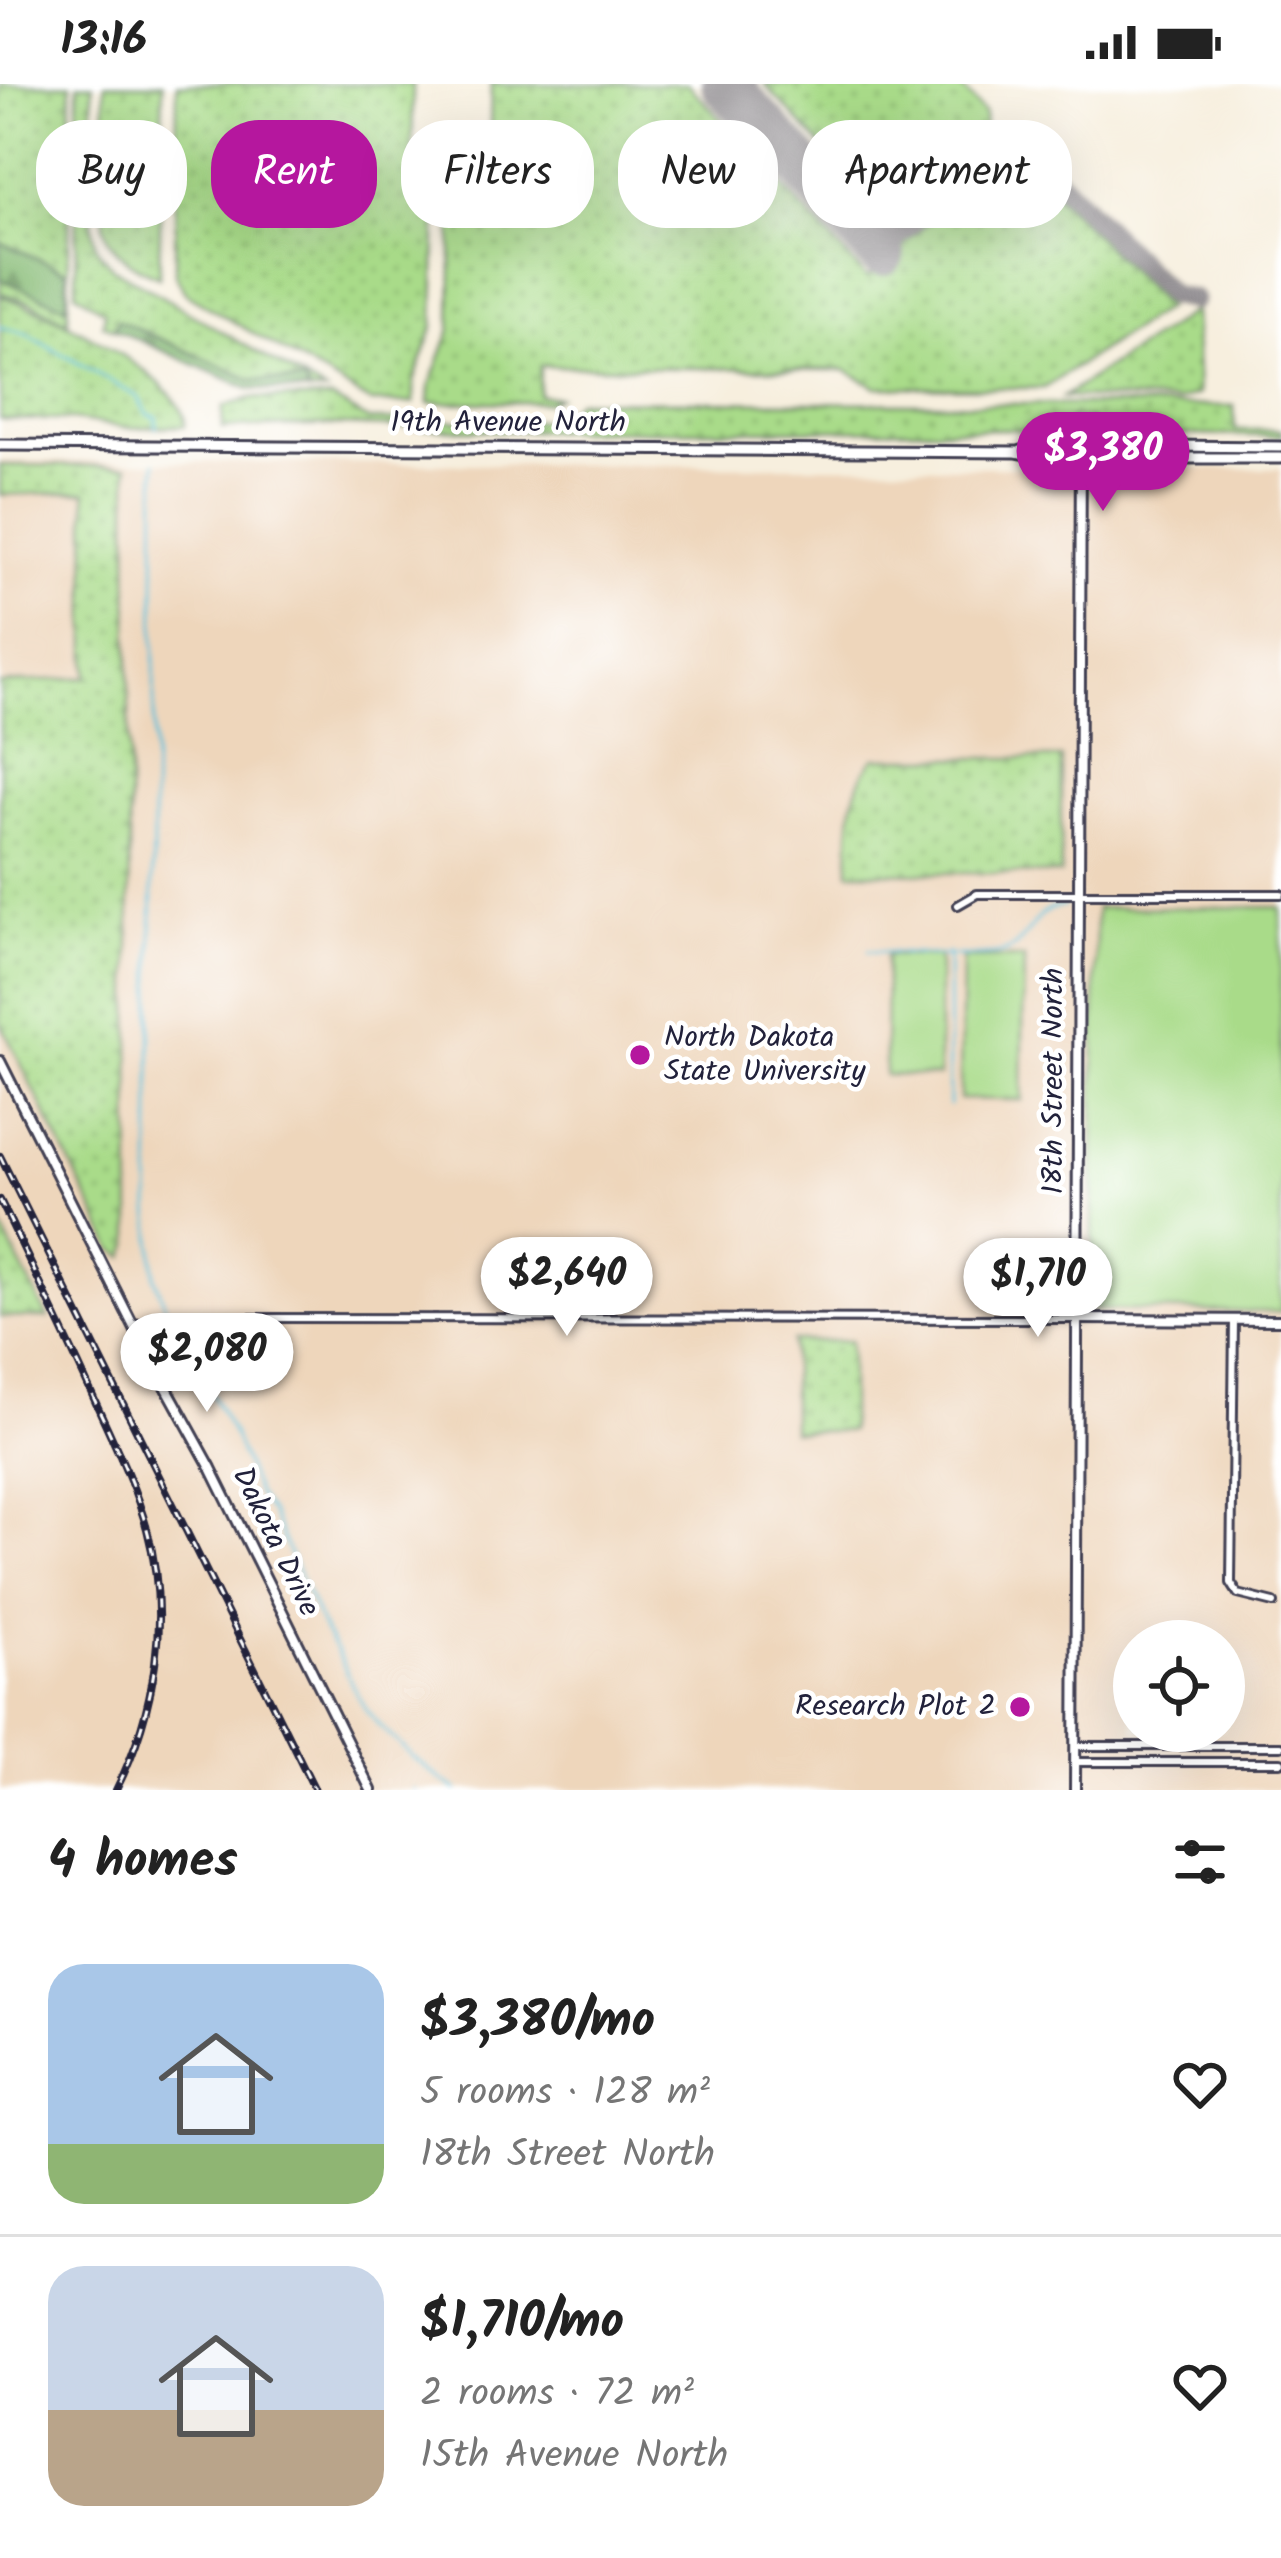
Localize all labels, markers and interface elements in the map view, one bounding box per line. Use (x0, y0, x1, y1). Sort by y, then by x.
text: 13:16 (60, 6, 147, 78)
chip: Buy (36, 120, 187, 228)
chip: Rent (211, 120, 377, 228)
chip: Filters (401, 120, 594, 228)
chip: New (618, 120, 778, 228)
chip: Apartment (802, 120, 1072, 228)
street label: 19th Avenue North (390, 399, 626, 447)
pin: $3,380 (1005, 412, 1201, 514)
text: $3,380 (1044, 420, 1163, 482)
street label: 18th Street North (1030, 968, 1078, 1194)
place label: North Dakota State University (664, 1014, 866, 1096)
marker: North Dakota State University (627, 1042, 653, 1068)
pin: $2,640 (469, 1237, 665, 1339)
pin: $1,710 (940, 1238, 1136, 1340)
text: $2,640 (508, 1245, 626, 1307)
text: $1,710 (990, 1246, 1086, 1308)
pin: $2,080 (109, 1313, 305, 1415)
text: $2,080 (147, 1321, 267, 1383)
street label: Dakota Drive (218, 1459, 332, 1625)
map controls (1113, 1620, 1245, 1752)
button: locate (1113, 1620, 1245, 1752)
place label: Research Plot 2 (795, 1683, 996, 1731)
marker: Research Plot 2 (1007, 1694, 1033, 1720)
text: 4 homes (48, 1822, 238, 1903)
icon: filters (1167, 1829, 1233, 1895)
text: $3,380/mo (420, 1982, 655, 2063)
icon: home (144, 2012, 288, 2156)
icon: heart (1167, 2051, 1233, 2117)
text: 5 rooms · 128 m² (420, 2063, 710, 2125)
text: 18th Street North (420, 2125, 715, 2187)
text: $1,710/mo (420, 2283, 624, 2364)
icon: home (144, 2314, 288, 2458)
icon: heart (1167, 2353, 1233, 2419)
text: 2 rooms · 72 m² (420, 2364, 694, 2426)
text: 15th Avenue North (420, 2426, 728, 2488)

